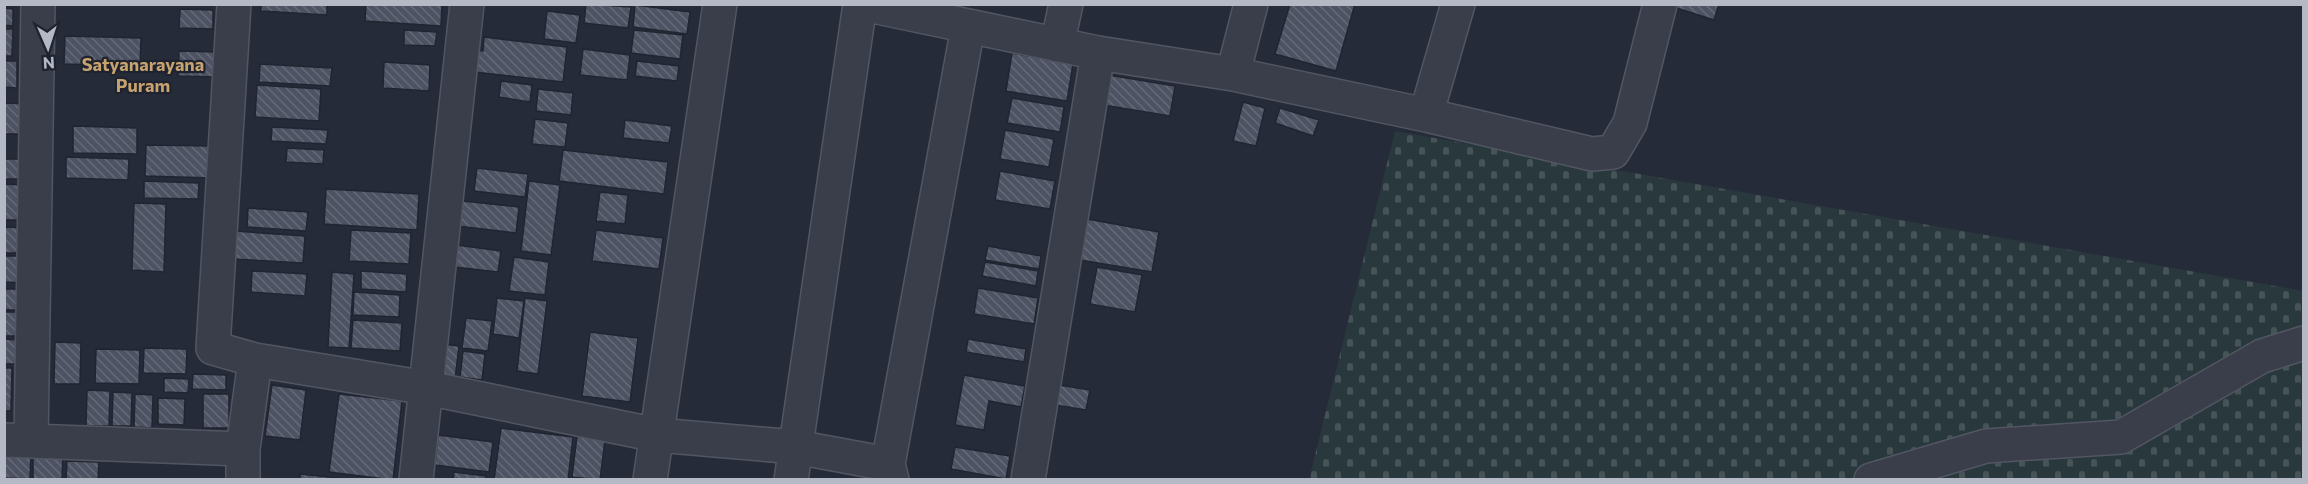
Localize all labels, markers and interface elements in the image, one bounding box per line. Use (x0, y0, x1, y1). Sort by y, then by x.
north arrow (18, 18, 78, 78)
district label: Satyanarayana Puram (82, 53, 204, 96)
text: N (42, 54, 55, 73)

